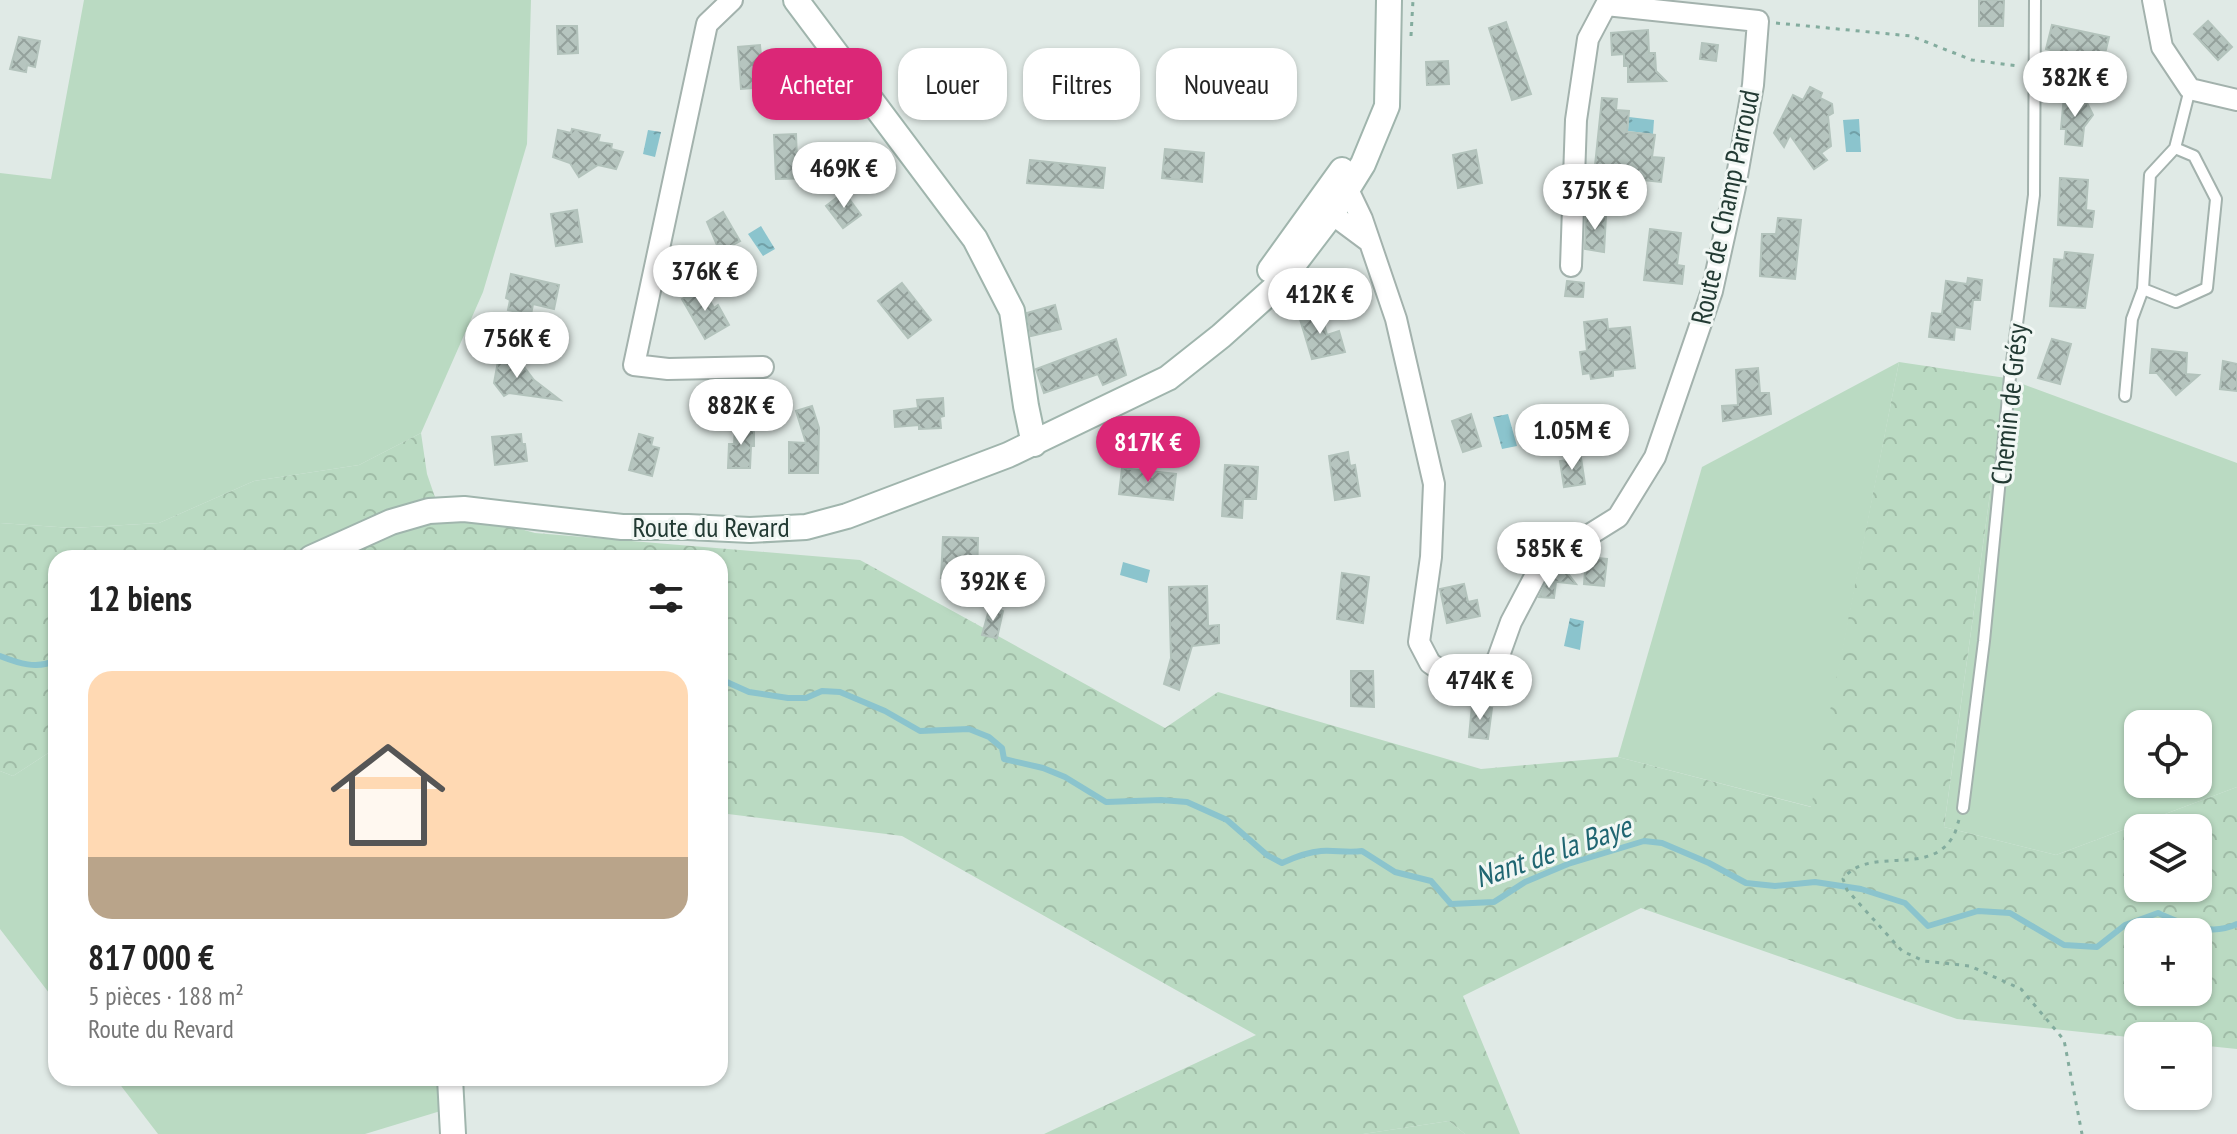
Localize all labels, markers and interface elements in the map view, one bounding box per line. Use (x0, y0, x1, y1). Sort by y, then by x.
chip: Acheter (752, 48, 882, 120)
chip: Louer (898, 48, 1007, 120)
chip: Filtres (1023, 48, 1140, 120)
chip: Nouveau (1156, 48, 1297, 120)
pin: 382K € (2010, 51, 2140, 119)
text: 382K € (2041, 60, 2109, 93)
street label: Route de Champ Parroud (1682, 86, 1767, 327)
pin: 469K € (779, 142, 909, 210)
text: 469K € (810, 151, 878, 184)
pin: 375K € (1530, 164, 1660, 232)
text: 375K € (1561, 173, 1629, 206)
pin: 376K € (640, 245, 770, 313)
text: 376K € (671, 254, 739, 287)
pin: 412K € (1255, 268, 1385, 336)
text: 412K € (1286, 277, 1354, 310)
pin: 756K € (452, 312, 582, 380)
text: 756K € (483, 321, 551, 354)
street label: Chemin de Grésy (1982, 321, 2035, 486)
pin: 882K € (676, 379, 806, 447)
text: 882K € (707, 388, 775, 421)
pin: 1.05M € (1498, 404, 1646, 472)
text: 1.05M € (1533, 413, 1611, 446)
pin: 817K € (1083, 416, 1213, 484)
text: 817K € (1114, 425, 1182, 458)
street label: Route du Revard (632, 508, 790, 545)
pin: 585K € (1484, 522, 1614, 590)
text: 585K € (1515, 531, 1583, 564)
pin: 392K € (928, 555, 1058, 623)
text: 392K € (959, 564, 1027, 597)
text: 12 biens (88, 576, 192, 620)
icon: filters (644, 576, 688, 620)
pin: 474K € (1415, 654, 1545, 722)
text: 474K € (1446, 663, 1514, 696)
map controls (2124, 710, 2212, 1110)
button: locate (2124, 710, 2212, 798)
icon: home (316, 723, 460, 867)
water label: Nant de la Baye (1469, 805, 1637, 896)
button: layers (2124, 814, 2212, 902)
button: + (2124, 918, 2212, 1006)
text: 817 000 € (88, 935, 214, 979)
text: 5 pièces · 188 m² (88, 979, 244, 1012)
text: Route du Revard (88, 1012, 234, 1045)
button: − (2124, 1022, 2212, 1110)

